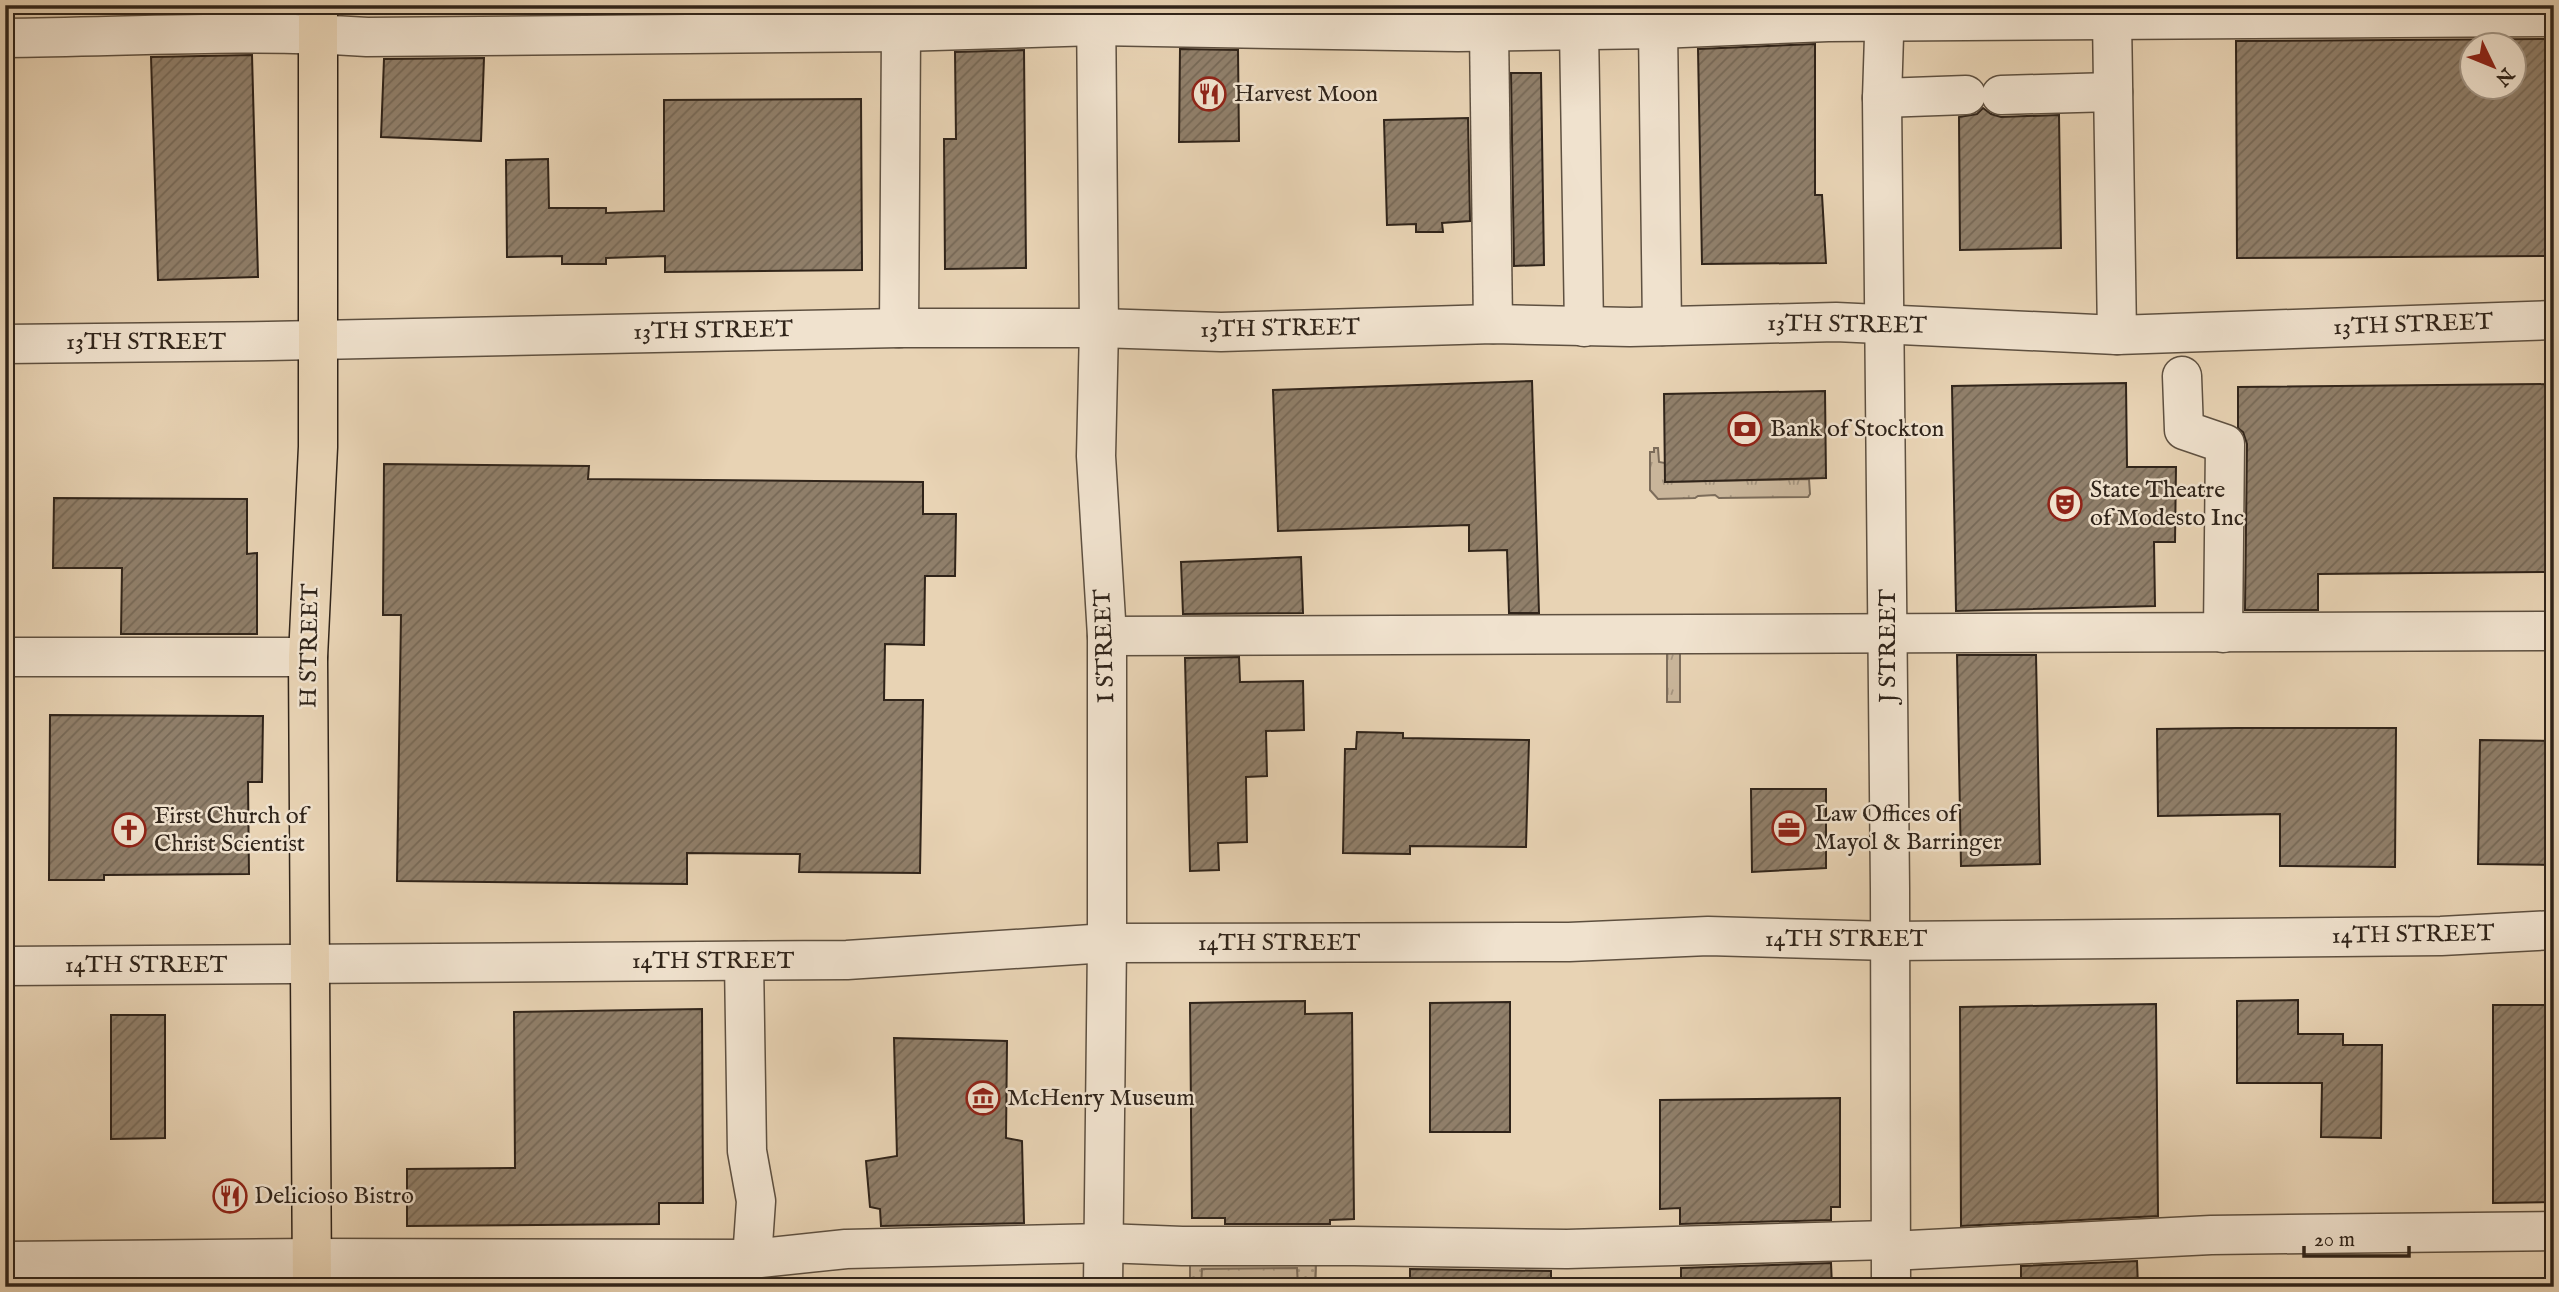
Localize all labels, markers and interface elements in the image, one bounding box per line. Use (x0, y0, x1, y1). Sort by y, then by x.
north arrow (2458, 32, 2528, 102)
text: N (2489, 61, 2519, 91)
restaurant icon: Harvest Moon (1190, 75, 1228, 113)
place label: Harvest Moon (1234, 79, 1378, 110)
street label: 13TH STREET (2333, 307, 2494, 343)
street label: 13TH STREET (1767, 308, 1928, 342)
street label: 13TH STREET (1200, 312, 1361, 346)
street label: 13TH STREET (633, 314, 794, 348)
street label: 13TH STREET (66, 327, 226, 358)
bank icon: Bank of Stockton (1726, 410, 1764, 448)
place label: Bank of Stockton (1770, 414, 1944, 445)
place label: State Theatre of Modesto Inc (2090, 475, 2244, 534)
theatre icon: State Theatre of Modesto Inc (2046, 485, 2084, 523)
street label: H STREET (293, 583, 327, 709)
street label: I STREET (1087, 588, 1122, 704)
street label: J STREET (1873, 589, 1904, 706)
place label: Law Offices of Mayol & Barringer (1814, 799, 2002, 858)
place label: First Church of Christ Scientist (154, 801, 312, 860)
office icon: Law Offices of Mayol & Barringer (1770, 809, 1808, 847)
church icon: First Church of Christ Scientist (110, 811, 148, 849)
street label: 14TH STREET (2331, 918, 2495, 952)
street label: 14TH STREET (1765, 924, 1928, 955)
street label: 14TH STREET (1198, 928, 1361, 959)
street label: 14TH STREET (632, 946, 795, 977)
street label: 14TH STREET (65, 950, 228, 981)
museum icon: McHenry Museum (964, 1079, 1002, 1117)
place label: McHenry Museum (1007, 1083, 1195, 1114)
restaurant icon: Delicioso Bistro (211, 1177, 249, 1215)
place label: Delicioso Bistro (254, 1181, 414, 1212)
scale bar (2304, 1215, 2408, 1259)
text: 20 m (2314, 1227, 2355, 1254)

